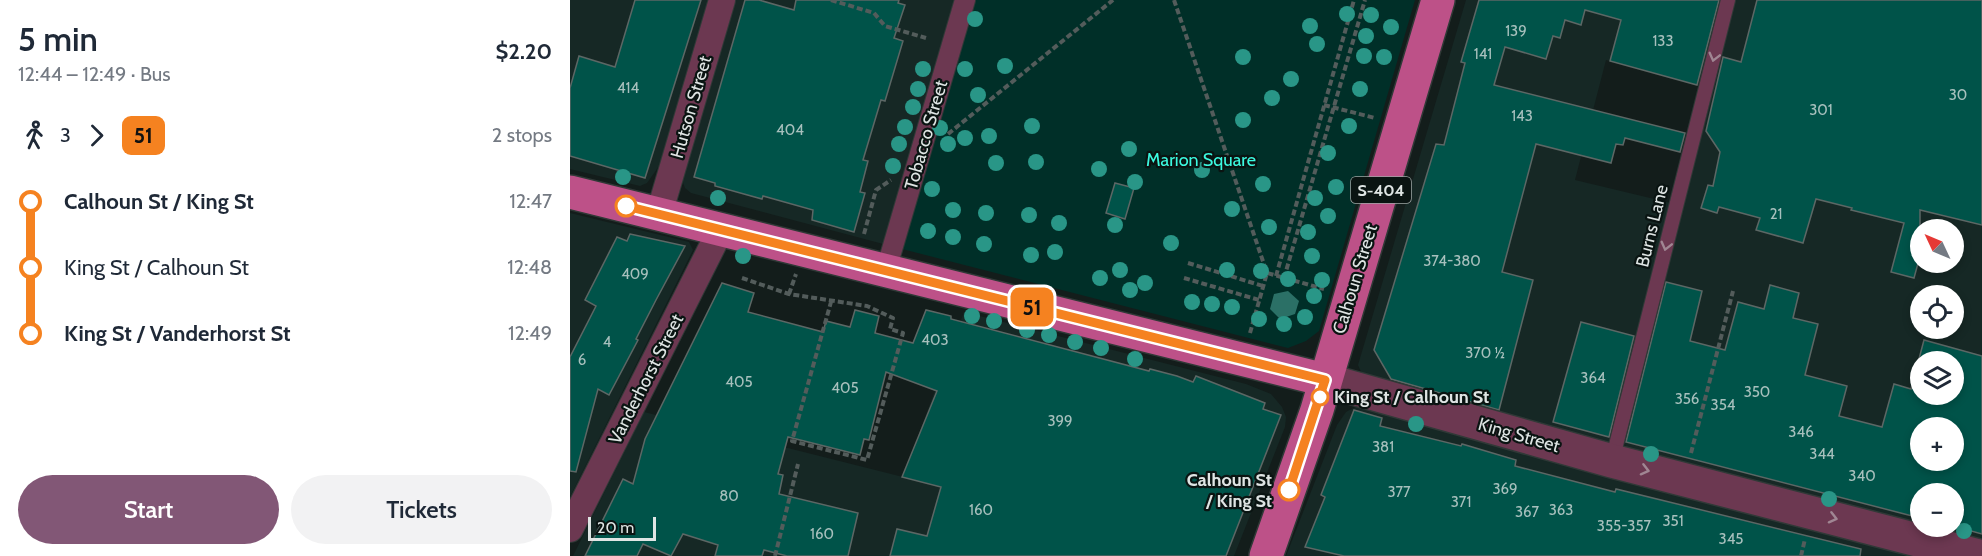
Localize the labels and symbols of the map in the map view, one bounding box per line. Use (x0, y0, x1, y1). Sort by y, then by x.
house number: 139 (1505, 22, 1527, 40)
house number: 133 (1652, 32, 1674, 50)
house number: 141 (1474, 45, 1492, 63)
one-way arrow (1708, 52, 1721, 62)
street label: Hutson Street (666, 53, 716, 161)
street label: Tobacco Street (900, 78, 952, 192)
house number: 414 (617, 79, 639, 97)
house number: 30 (1949, 86, 1967, 104)
house number: 301 (1809, 101, 1833, 119)
house number: 143 (1511, 107, 1533, 125)
house number: 404 (776, 121, 804, 139)
park label: Marion Square (1146, 149, 1256, 171)
road number: S-404 (1351, 177, 1411, 203)
street label: Burns Lane (1631, 182, 1673, 270)
unlabelled marker (615, 195, 637, 217)
house number: 21 (1770, 205, 1782, 223)
north arrow (1910, 219, 1964, 273)
street label: Calhoun Street (1328, 222, 1382, 336)
one-way arrow (1661, 240, 1673, 251)
house number: 374-380 (1423, 252, 1481, 270)
house number: 409 (621, 265, 649, 283)
line badge: 51 (1005, 288, 1059, 326)
street label: Vanderhorst Street (604, 310, 688, 448)
house number: 403 (921, 331, 949, 349)
house number: 4 (603, 333, 612, 351)
house number: 370 ½ (1465, 344, 1505, 362)
house number: 6 (578, 351, 586, 369)
house number: 364 (1580, 369, 1606, 387)
house number: 405 (725, 373, 753, 391)
house number: 405 (831, 379, 859, 397)
house number: 350 (1744, 383, 1770, 401)
place label: King St / Calhoun St (1334, 386, 1489, 408)
marker: King St / Calhoun St (1311, 388, 1329, 406)
house number: 356 (1675, 390, 1699, 408)
house number: 354 (1711, 396, 1736, 414)
house number: 399 (1047, 412, 1073, 430)
street label: King Street (1476, 413, 1562, 457)
house number: 346 (1788, 423, 1814, 441)
house number: 381 (1372, 438, 1394, 456)
house number: 344 (1809, 445, 1835, 463)
one-way arrow (1639, 462, 1649, 475)
house number: 340 (1848, 467, 1876, 485)
place label: Calhoun St / King St (1187, 469, 1272, 512)
marker: Calhoun St / King St (1278, 479, 1300, 501)
house number: 369 (1492, 480, 1518, 498)
house number: 377 (1387, 483, 1411, 501)
house number: 80 (719, 487, 739, 505)
house number: 371 (1451, 493, 1471, 511)
house number: 160 (969, 501, 993, 519)
house number: 363 (1549, 501, 1573, 519)
house number: 367 (1515, 503, 1539, 521)
one-way arrow (1828, 511, 1838, 524)
house number: 351 (1662, 512, 1684, 530)
scale bar (588, 514, 656, 542)
house number: 355-357 (1597, 517, 1652, 535)
house number: 160 (810, 525, 834, 543)
house number: 345 (1719, 530, 1743, 548)

